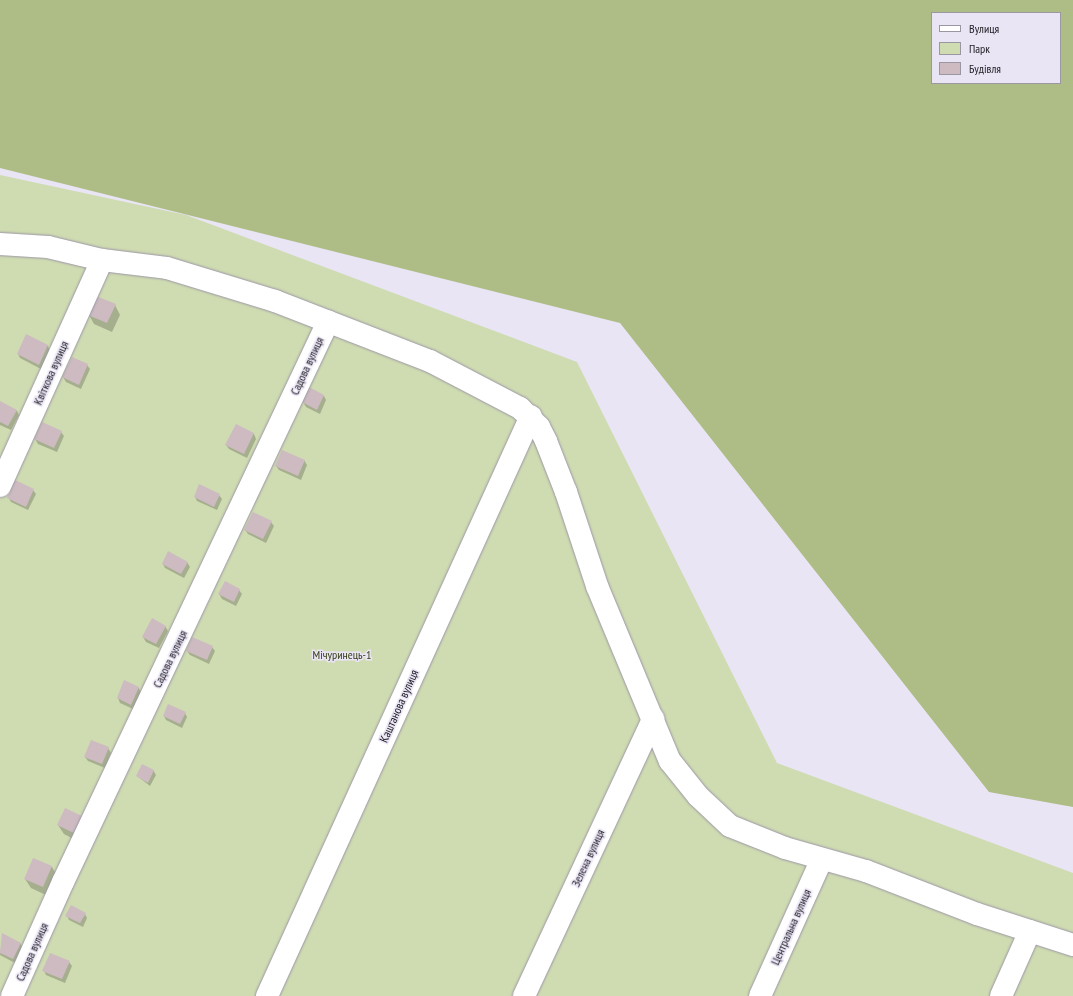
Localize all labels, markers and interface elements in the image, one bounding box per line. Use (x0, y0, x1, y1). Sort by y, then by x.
legend (931, 12, 1061, 84)
text: Вулиця (969, 21, 999, 36)
text: Парк (969, 41, 990, 56)
text: Будівля (969, 61, 1001, 76)
street label: Садова вулиця (287, 335, 327, 397)
street label: Квіткова вулиця (31, 339, 71, 407)
street label: Садова вулиця (150, 628, 190, 690)
park label: Мічуринець-1 (313, 648, 371, 662)
street label: Каштанова вулиця (376, 667, 422, 745)
street label: Зелена вулиця (568, 827, 608, 889)
street label: Центральна вулиця (768, 887, 814, 967)
street label: Садова вулиця (13, 921, 51, 983)

